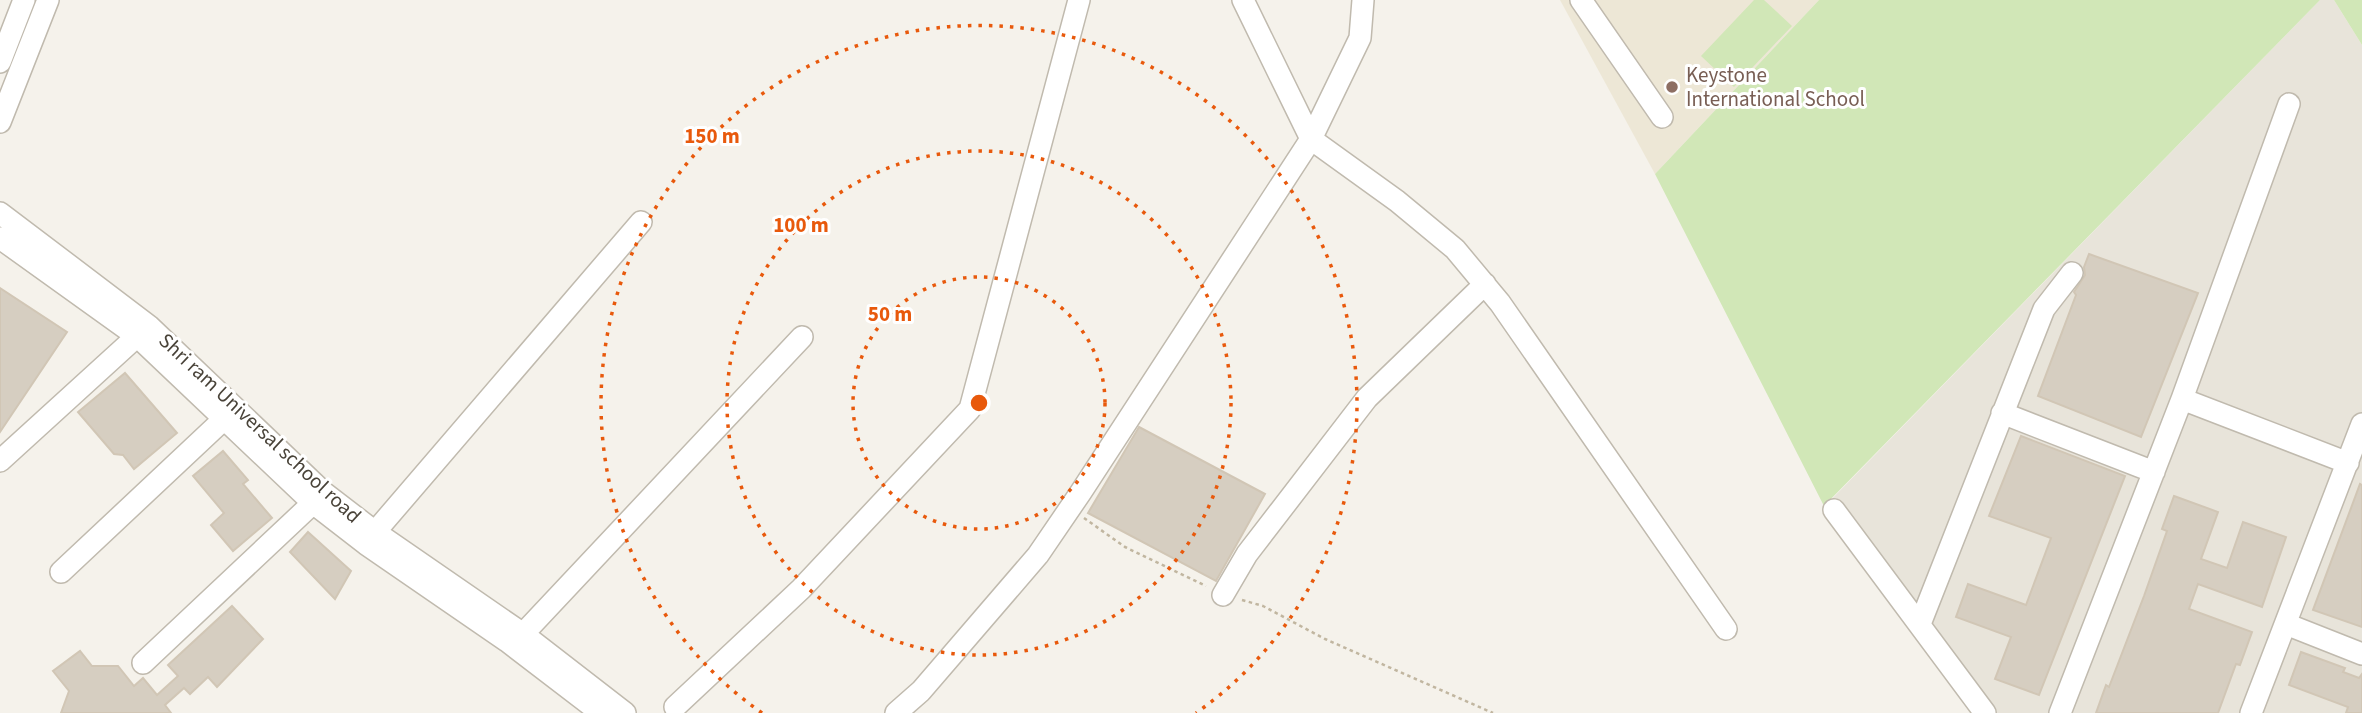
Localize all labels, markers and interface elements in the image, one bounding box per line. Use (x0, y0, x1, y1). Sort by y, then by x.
place label: Keystone International School (1686, 60, 1865, 114)
marker: Keystone International School (1664, 79, 1680, 95)
text: 150 m (684, 121, 740, 151)
text: 100 m (773, 210, 829, 240)
text: 50 m (868, 299, 912, 329)
street label: Shri ram Universal school road (152, 326, 368, 530)
centre of rings (967, 391, 991, 415)

